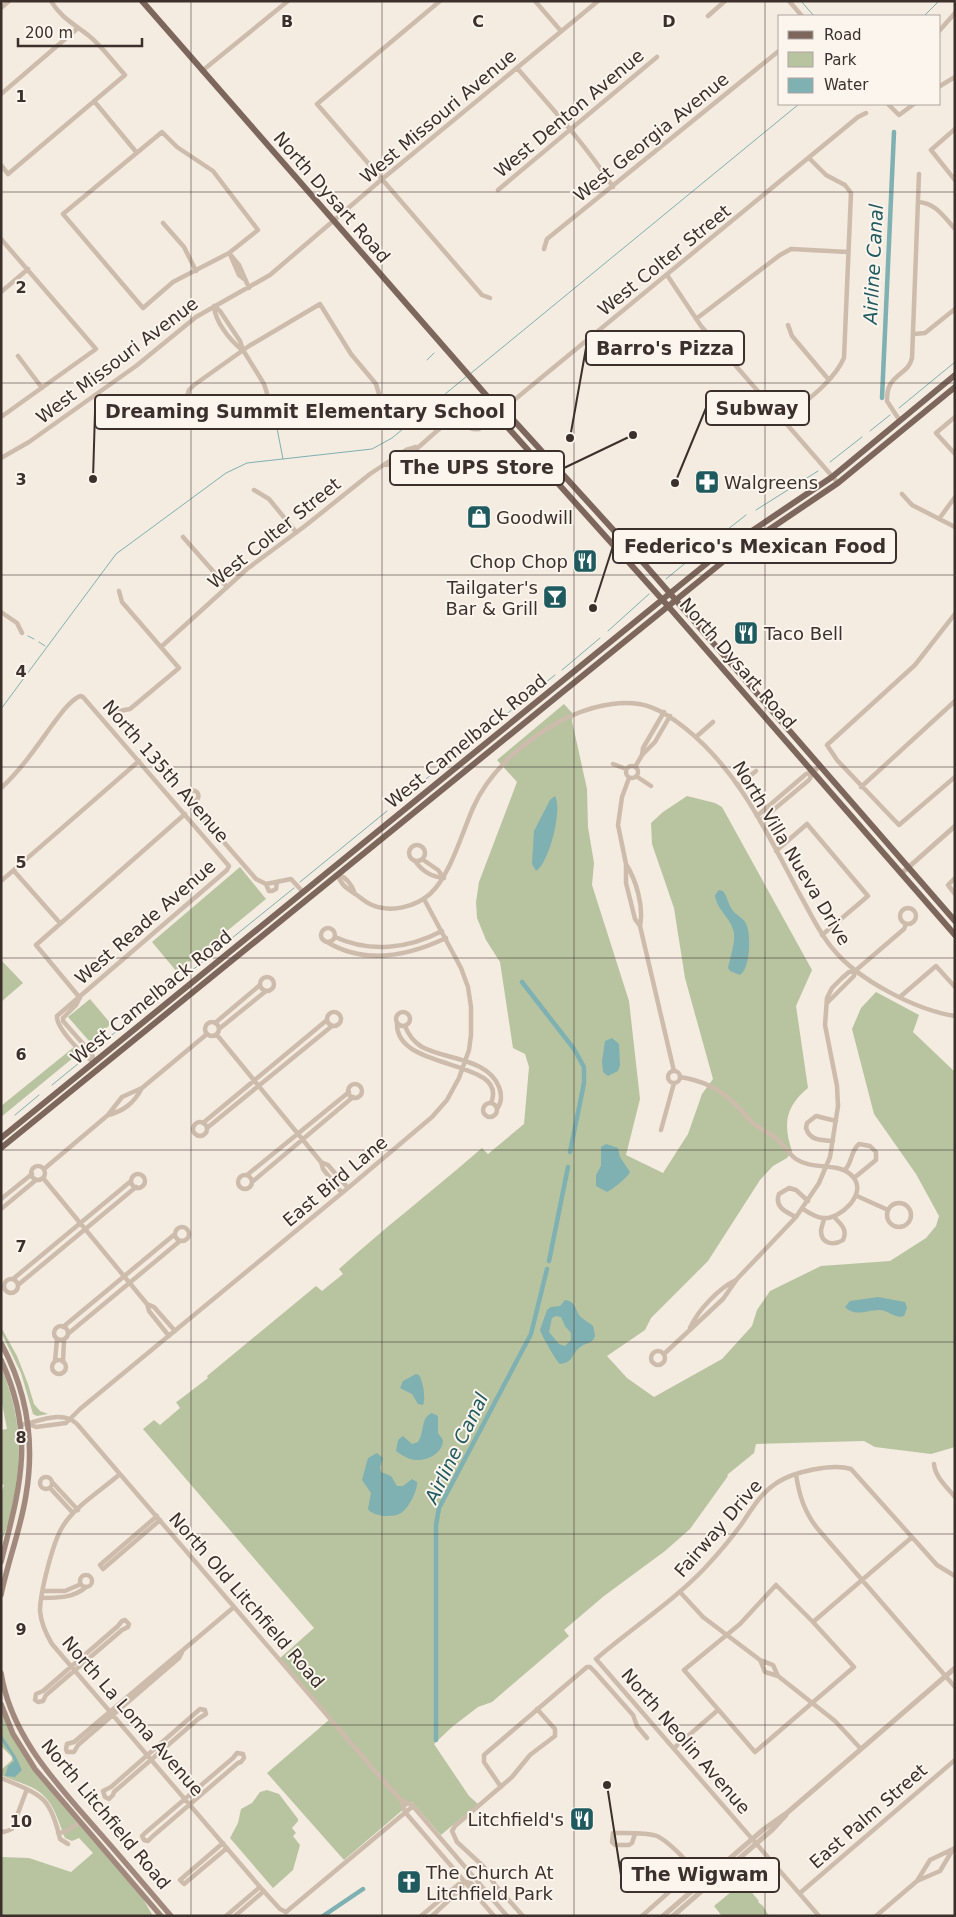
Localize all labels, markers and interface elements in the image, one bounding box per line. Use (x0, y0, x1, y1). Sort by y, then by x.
text: B (281, 12, 293, 31)
text: C (472, 12, 484, 31)
text: D (662, 12, 676, 31)
scale bar (18, 15, 141, 47)
legend (778, 15, 941, 105)
text: 200 m (25, 24, 73, 42)
text: Road (824, 26, 862, 44)
street label: West Denton Avenue (490, 44, 648, 182)
street label: West Missouri Avenue (356, 45, 520, 187)
text: Park (824, 51, 857, 69)
street label: West Georgia Avenue (569, 68, 733, 206)
text: Water (824, 76, 869, 94)
text: 1 (15, 87, 27, 106)
street label: North Dysart Road (270, 127, 394, 267)
street label: West Colter Street (593, 200, 735, 320)
water label: Airline Canal (859, 203, 887, 327)
text: 2 (15, 278, 27, 297)
street label: West Missouri Avenue (32, 292, 202, 428)
callout: Barro's Pizza (586, 331, 744, 365)
text: Barro's Pizza (596, 337, 734, 359)
callout: Subway (706, 391, 809, 425)
callout: Dreaming Summit Elementary School (95, 395, 515, 429)
text: Subway (716, 397, 799, 419)
text: Dreaming Summit Elementary School (105, 400, 505, 422)
callout: The UPS Store (390, 451, 564, 485)
text: The UPS Store (400, 456, 554, 478)
pharmacy icon: Walgreens (694, 469, 720, 495)
text: 3 (15, 470, 27, 489)
place label: Walgreens (724, 472, 818, 493)
street label: West Colter Street (203, 473, 345, 593)
shop icon: Goodwill (466, 504, 492, 530)
place label: Goodwill (496, 507, 573, 528)
callout: Federico's Mexican Food (613, 529, 896, 563)
text: Federico's Mexican Food (624, 535, 886, 557)
restaurant icon: Chop Chop (572, 548, 598, 574)
place label: Chop Chop (469, 551, 568, 572)
place label: Tailgater's Bar & Grill (445, 577, 538, 619)
bar icon: Tailgater's Bar & Grill (542, 584, 568, 610)
street label: North Dysart Road (676, 593, 800, 733)
restaurant icon: Taco Bell (733, 620, 759, 646)
place label: Taco Bell (763, 623, 843, 644)
text: 4 (15, 662, 27, 681)
street label: West Camelback Road (381, 670, 551, 812)
street label: North 135th Avenue (99, 696, 233, 846)
street label: North Villa Nueva Drive (729, 757, 855, 949)
text: 5 (15, 853, 27, 872)
street label: West Reade Avenue (71, 855, 219, 989)
street label: West Camelback Road (66, 926, 236, 1068)
text: 6 (15, 1045, 27, 1064)
street label: East Bird Lane (279, 1131, 391, 1231)
text: 7 (15, 1237, 27, 1256)
water label: Airline Canal (419, 1388, 493, 1509)
text: 8 (15, 1428, 27, 1447)
street label: Fairway Drive (670, 1475, 766, 1581)
street label: North Old Litchfield Road (165, 1508, 329, 1692)
text: 9 (15, 1620, 27, 1639)
street label: North La Loma Avenue (58, 1632, 208, 1800)
street label: North Neolin Avenue (617, 1664, 755, 1818)
street label: North Litchfield Road (37, 1735, 175, 1893)
street label: East Palm Street (805, 1759, 931, 1873)
restaurant icon: Litchfield's (569, 1806, 595, 1832)
place label: Litchfield's (467, 1809, 564, 1830)
text: 10 (10, 1812, 32, 1831)
callout: The Wigwam (621, 1858, 779, 1892)
place label: The Church At Litchfield Park (425, 1862, 554, 1904)
text: The Wigwam (631, 1863, 769, 1885)
church icon: The Church At Litchfield Park (396, 1869, 422, 1895)

